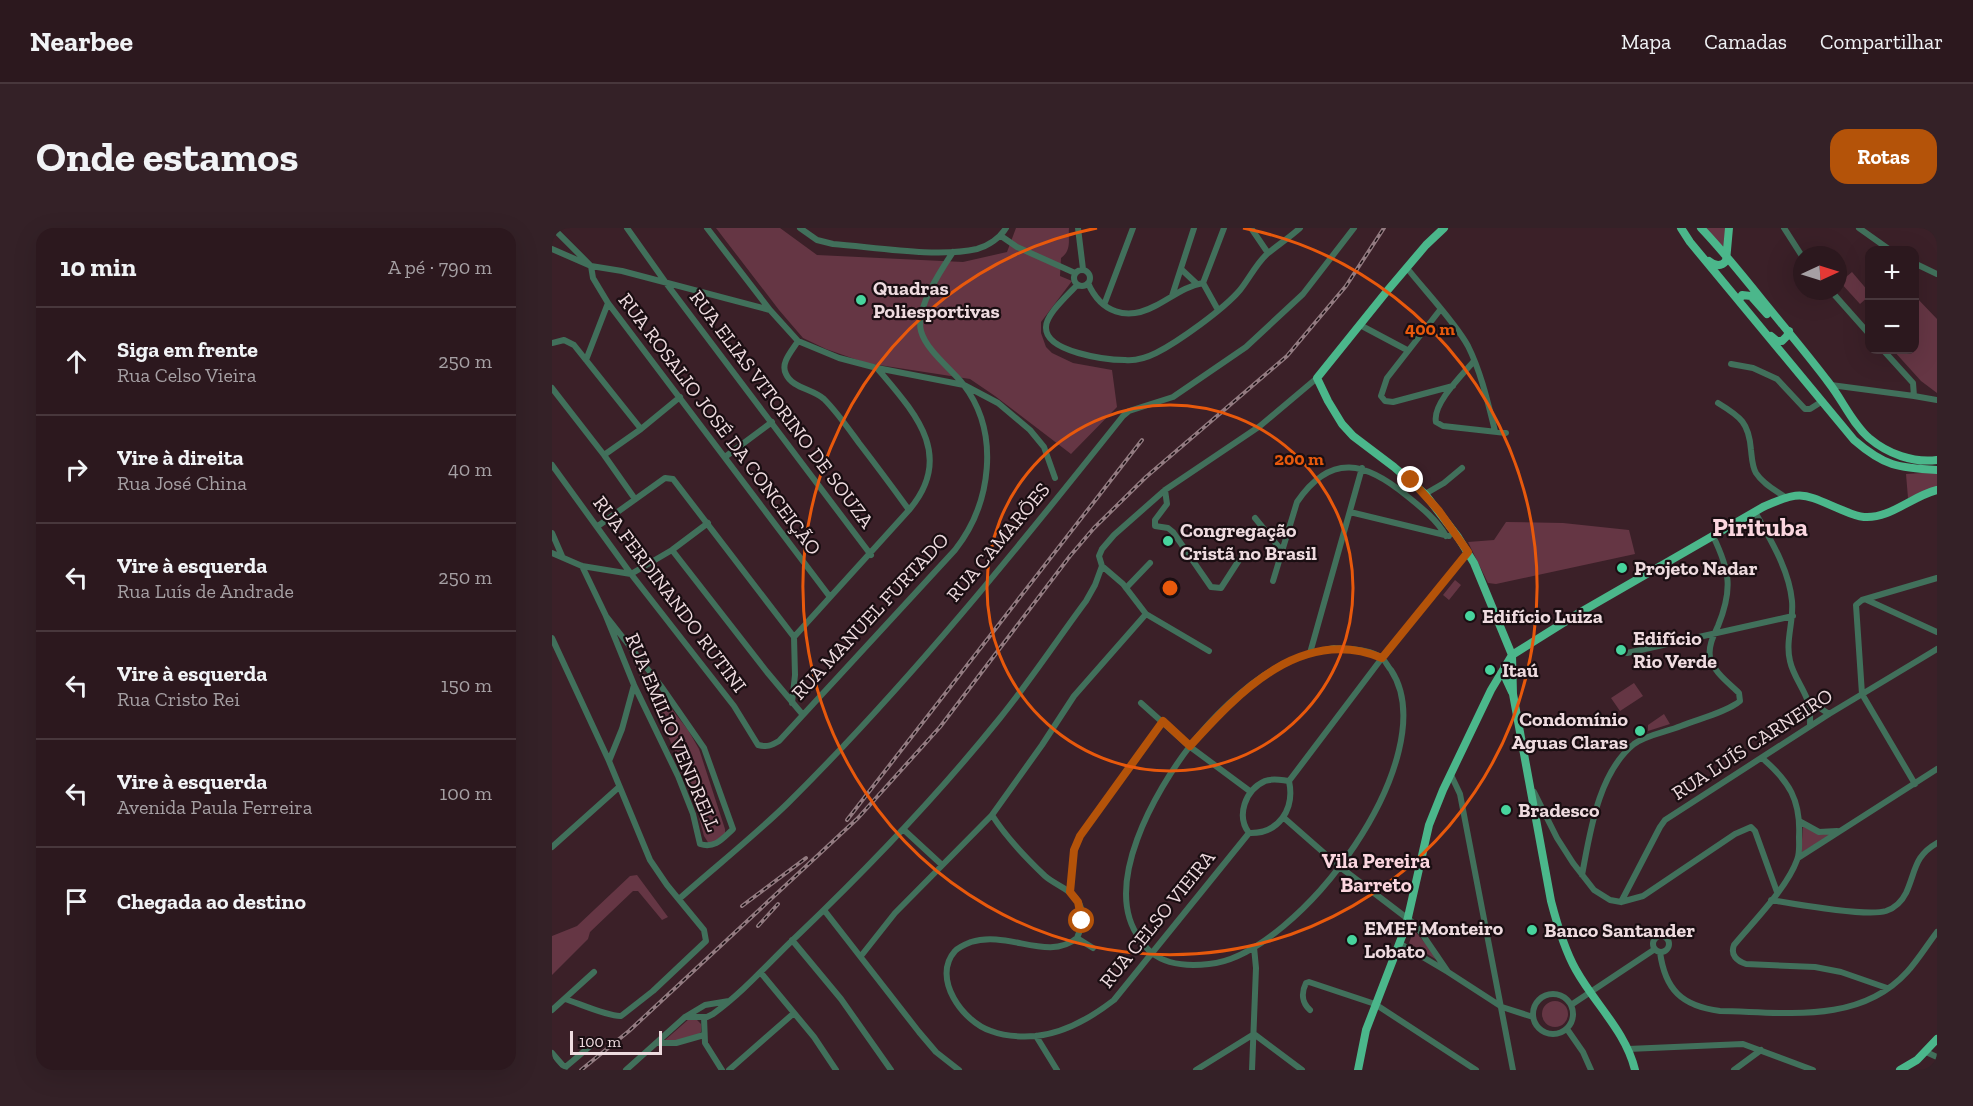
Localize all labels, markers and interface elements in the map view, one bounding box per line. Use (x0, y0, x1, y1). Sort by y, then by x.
text: Nearbee (30, 25, 133, 58)
text: Mapa (1621, 29, 1671, 54)
text: Camadas (1704, 29, 1787, 54)
text: Compartilhar (1820, 29, 1943, 54)
button: Rotas (1830, 129, 1937, 184)
text: Onde estamos (36, 131, 298, 182)
north arrow (1793, 246, 1847, 300)
map controls (1865, 246, 1919, 354)
button: + (1865, 246, 1919, 300)
text: 10 min (60, 251, 136, 283)
text: A pé · 790 m (388, 255, 492, 279)
place label: Quadras Poliesportivas (873, 276, 1000, 323)
street label: RUA ELIAS VITORINO DE SOUZA (685, 285, 880, 533)
street label: RUA ROSALIO JOSÉ DA CONCEIÇÃO (614, 288, 826, 560)
marker: Quadras Poliesportivas (854, 293, 868, 307)
button: − (1865, 300, 1919, 354)
text: 400 m (1405, 318, 1455, 340)
text: Siga em frente (117, 336, 258, 363)
icon: ahead (60, 345, 93, 378)
text: 250 m (438, 349, 492, 373)
text: Rua Celso Vieira (117, 363, 257, 387)
text: Vire à direita (117, 444, 244, 471)
text: 200 m (1274, 448, 1324, 470)
icon: right (60, 453, 93, 486)
text: 40 m (448, 457, 492, 481)
route end (1397, 466, 1423, 492)
text: Rua José China (117, 471, 247, 495)
street label: RUA CAMARÕES (941, 478, 1055, 606)
street label: RUA FERDINANDO RUTINI (588, 491, 752, 697)
district label: Pirituba (1712, 511, 1808, 543)
place label: Congregação Cristã no Brasil (1180, 518, 1317, 565)
street label: RUA MANUEL FURTADO (786, 528, 954, 704)
marker: Congregação Cristã no Brasil (1161, 534, 1175, 548)
text: Vire à esquerda (117, 552, 267, 579)
place label: Projeto Nadar (1634, 556, 1758, 580)
icon: left (60, 561, 93, 594)
marker: Projeto Nadar (1615, 561, 1629, 575)
text: 250 m (438, 565, 492, 589)
centre of rings (1160, 578, 1180, 598)
text: Rua Luís de Andrade (117, 579, 294, 603)
place label: Edifício Luiza (1482, 604, 1603, 628)
marker: Edifício Luiza (1463, 609, 1477, 623)
place label: Edifício Rio Verde (1633, 626, 1717, 673)
street label: RUA EMILIO VENDRELL (620, 629, 726, 835)
marker: Edifício Rio Verde (1614, 643, 1628, 657)
place label: Itaú (1502, 658, 1539, 682)
text: Vire à esquerda (117, 660, 267, 687)
marker: Itaú (1483, 663, 1497, 677)
icon: left (60, 669, 93, 702)
text: 150 m (441, 673, 492, 697)
street label: RUA LUÍS CARNEIRO (1667, 683, 1837, 805)
text: Rua Cristo Rei (117, 687, 240, 711)
place label: Condomínio Aguas Claras (1512, 707, 1629, 754)
marker: Condomínio Aguas Claras (1633, 724, 1647, 738)
text: Vire à esquerda (117, 768, 267, 795)
icon: left (60, 777, 93, 810)
text: 100 m (439, 781, 492, 805)
text: Avenida Paula Ferreira (117, 795, 312, 819)
place label: Bradesco (1518, 798, 1600, 822)
marker: Bradesco (1499, 803, 1513, 817)
street label: RUA CELSO VIEIRA (1094, 845, 1220, 993)
district label: Vila Pereira Barreto (1322, 848, 1431, 897)
icon: arrive (60, 885, 93, 918)
text: Chegada ao destino (117, 888, 306, 915)
route start (1068, 907, 1094, 933)
place label: EMEF Monteiro Lobato (1364, 916, 1504, 963)
place label: Banco Santander (1544, 918, 1695, 942)
marker: Banco Santander (1525, 923, 1539, 937)
marker: EMEF Monteiro Lobato (1345, 933, 1359, 947)
scale bar (570, 1028, 662, 1056)
text: 100 m (579, 1032, 621, 1051)

